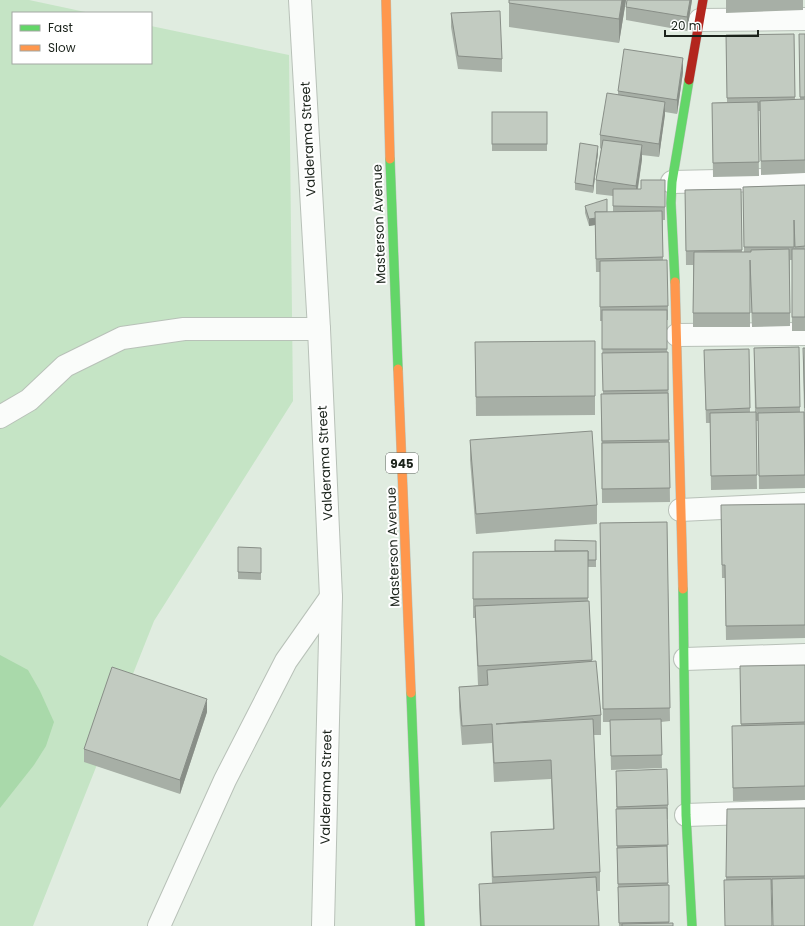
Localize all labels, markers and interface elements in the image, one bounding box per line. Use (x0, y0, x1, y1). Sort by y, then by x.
legend (12, 12, 152, 64)
scale bar (665, 12, 758, 38)
text: 20 m (671, 17, 701, 34)
text: Fast (48, 19, 73, 36)
text: Slow (48, 39, 76, 56)
street label: Valderama Street (295, 81, 320, 197)
street label: Masterson Avenue (367, 164, 391, 284)
street label: Valderama Street (312, 405, 337, 521)
road number: 945 (386, 453, 418, 473)
street label: Masterson Avenue (381, 487, 405, 607)
street label: Valderama Street (315, 729, 337, 845)

